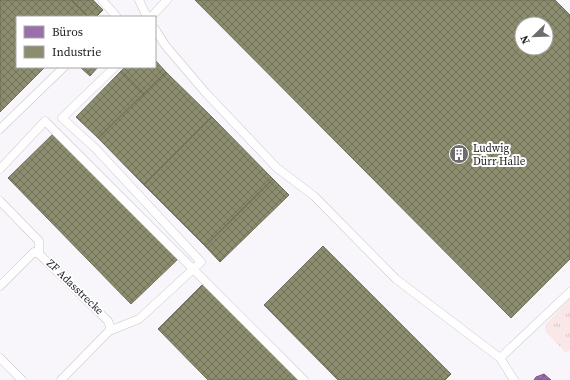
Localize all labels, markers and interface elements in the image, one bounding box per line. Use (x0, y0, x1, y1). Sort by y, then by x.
legend (16, 16, 156, 68)
north arrow (514, 16, 554, 56)
text: Büros (52, 24, 83, 40)
text: N (517, 33, 534, 46)
text: Industrie (52, 44, 101, 60)
place label: Ludwig Dürr Halle (473, 141, 526, 169)
building icon: Ludwig Dürr Halle (448, 143, 470, 165)
street label: ZF Adasstrecke (43, 256, 107, 318)

